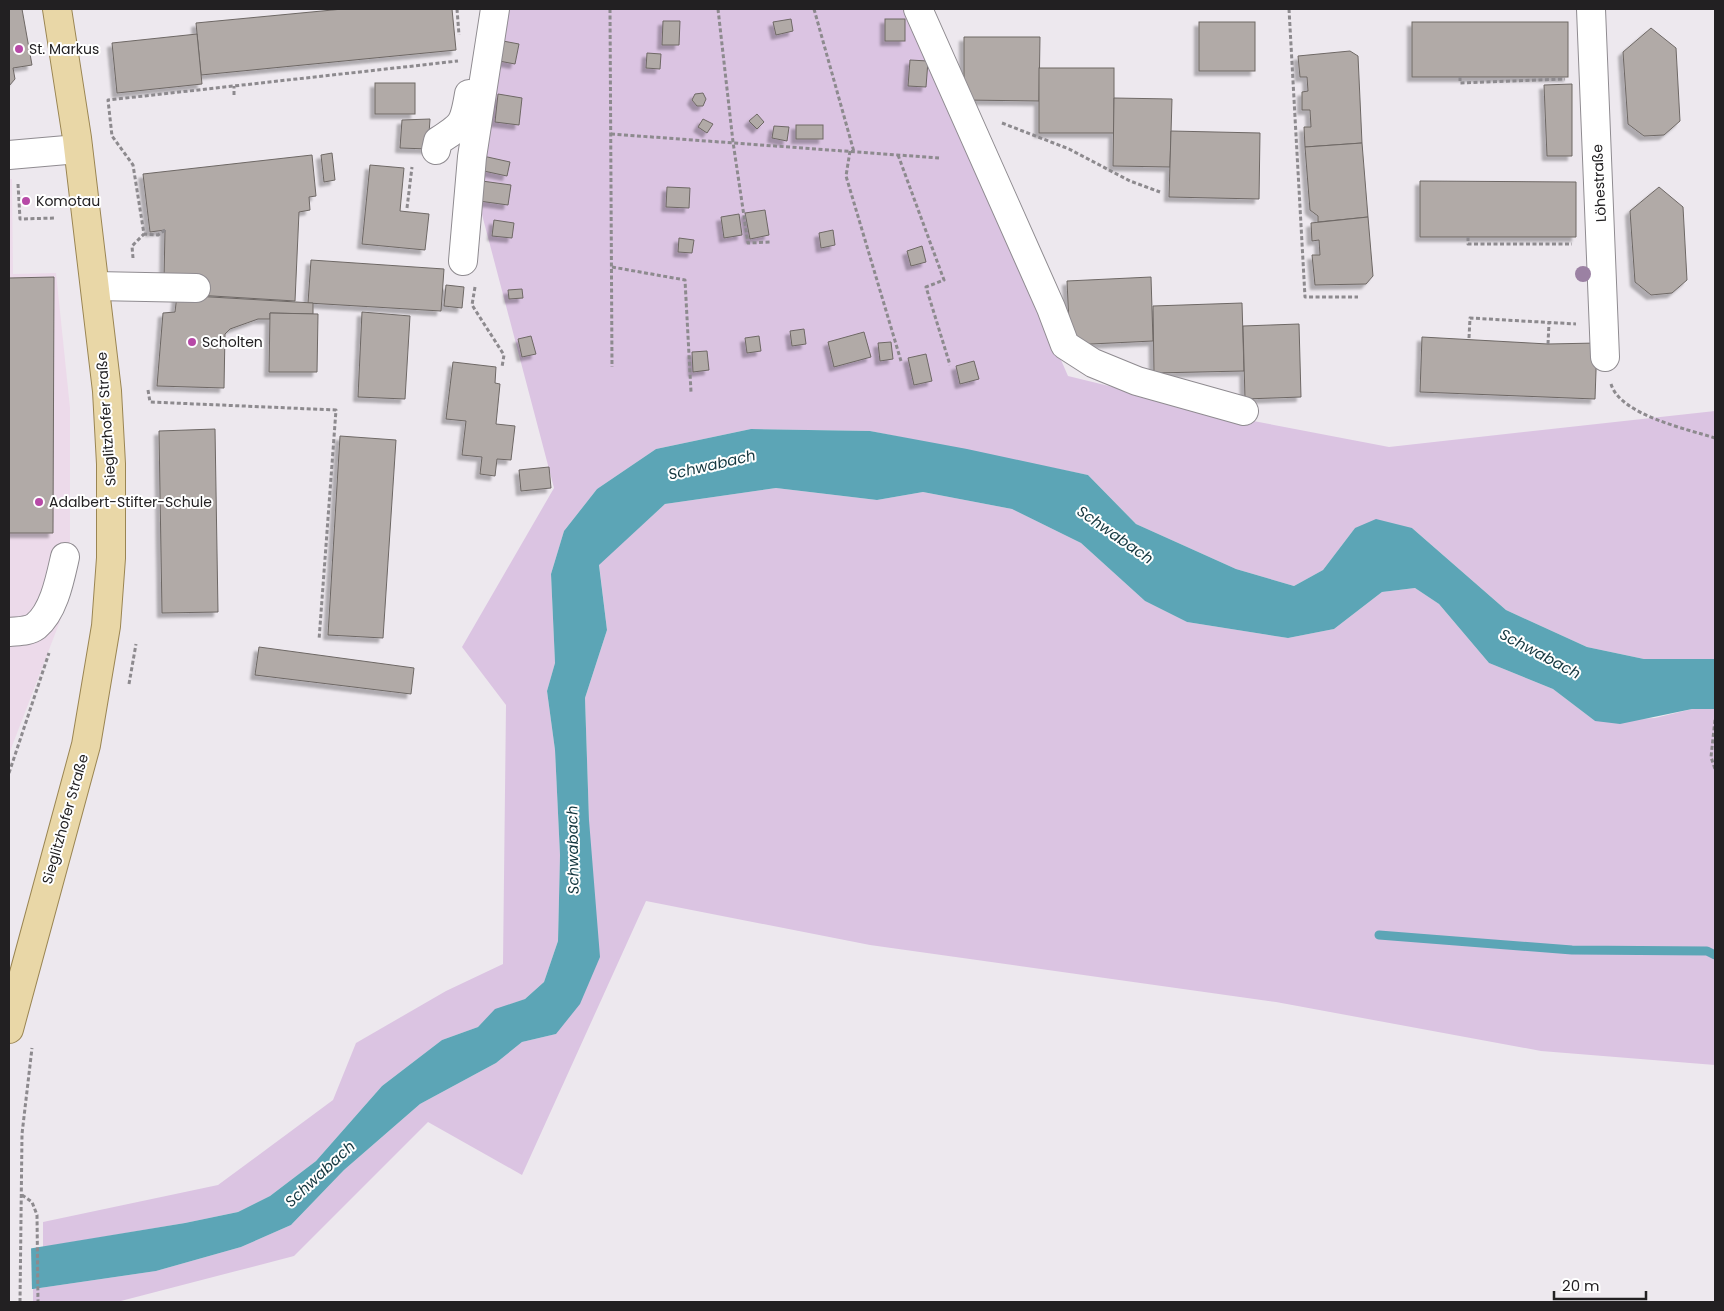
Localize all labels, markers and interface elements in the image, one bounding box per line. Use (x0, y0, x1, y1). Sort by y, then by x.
place label: St. Markus (29, 39, 99, 59)
marker: St. Markus (13, 43, 25, 55)
street label: Löhestraße (1587, 143, 1611, 222)
place label: Komotau (36, 191, 100, 211)
marker: Komotau (20, 195, 32, 207)
place label: Scholten (202, 332, 263, 352)
marker: Scholten (186, 336, 198, 348)
street label: Sieglitzhofer Straße (91, 351, 121, 487)
water label: Schwabach (666, 444, 758, 485)
place label: Adalbert-Stifter-Schule (49, 492, 212, 512)
marker: Adalbert-Stifter-Schule (33, 496, 45, 508)
water label: Schwabach (1073, 501, 1158, 569)
water label: Schwabach (1496, 623, 1584, 684)
street label: Sieglitzhofer Straße (37, 751, 93, 886)
water label: Schwabach (561, 805, 584, 895)
water label: Schwabach (280, 1136, 359, 1212)
scale bar (1554, 1268, 1646, 1300)
text: 20 m (1562, 1275, 1600, 1296)

